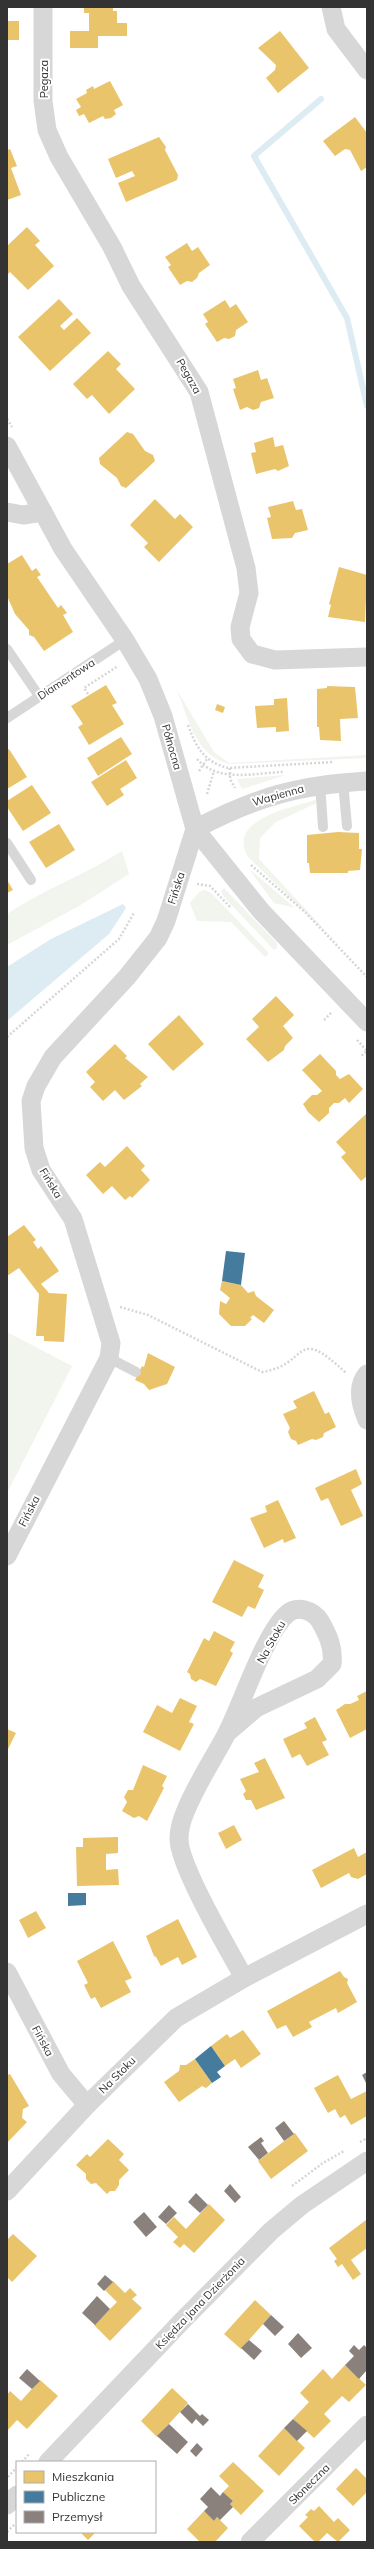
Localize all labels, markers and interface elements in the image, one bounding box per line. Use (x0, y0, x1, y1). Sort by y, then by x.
street label: Pegaza (37, 60, 51, 98)
street label: Pegaza (173, 356, 205, 396)
street label: Diamentowa (35, 655, 97, 703)
street label: Północna (159, 722, 185, 772)
street label: Wapienna (251, 781, 305, 809)
street label: Fińska (164, 870, 188, 906)
street label: Fińska (37, 1165, 65, 1201)
street label: Fińska (15, 1493, 43, 1529)
street label: Na Stoku (254, 1618, 288, 1666)
street label: Fińska (29, 2023, 57, 2059)
street label: Na Stoku (96, 2054, 138, 2096)
street label: Księdza Jana Dzierżonia (152, 2254, 248, 2352)
legend (16, 2461, 156, 2533)
street label: Słoneczna (286, 2461, 332, 2507)
text: Mieszkania (52, 2469, 114, 2484)
text: Publiczne (52, 2489, 105, 2504)
text: Przemysł (52, 2509, 103, 2524)

